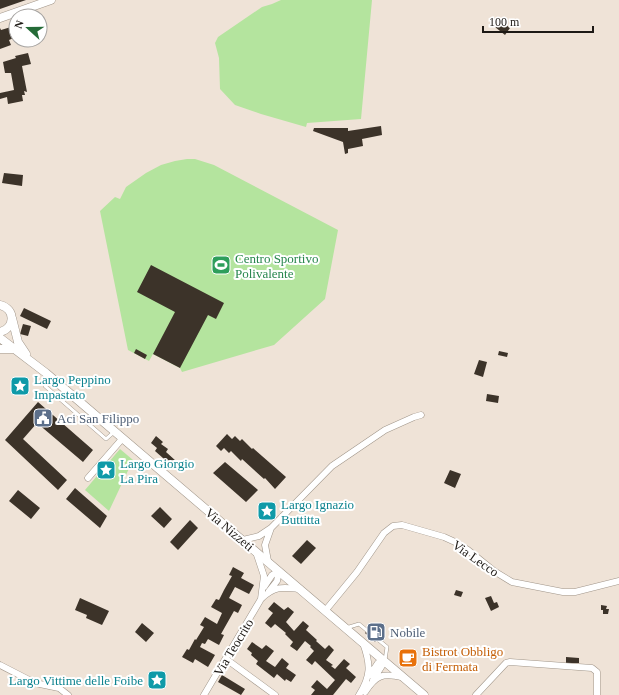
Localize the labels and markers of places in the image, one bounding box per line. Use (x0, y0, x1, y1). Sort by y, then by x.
place label: Centro Sportivo Polivalente (235, 251, 318, 281)
sports icon: Centro Sportivo Polivalente (210, 254, 232, 276)
place label: Largo Peppino Impastato (34, 372, 111, 402)
place icon: Largo Peppino Impastato (9, 375, 31, 397)
public building icon: Aci San Filippo (32, 407, 54, 429)
place label: Aci San Filippo (57, 411, 139, 426)
place label: Largo Giorgio La Pira (120, 456, 194, 486)
place icon: Largo Giorgio La Pira (95, 459, 117, 481)
place label: Largo Ignazio Buttitta (281, 497, 354, 527)
place icon: Largo Ignazio Buttitta (256, 500, 278, 522)
fuel station icon: Nobile (365, 621, 387, 643)
place label: Nobile (390, 625, 426, 640)
place label: Bistrot Obbligo di Fermata (422, 644, 503, 674)
cafe icon: Bistrot Obbligo di Fermata (397, 647, 419, 669)
place icon: Largo Vittime delle Foibe (146, 669, 168, 691)
place label: Largo Vittime delle Foibe (9, 673, 143, 688)

